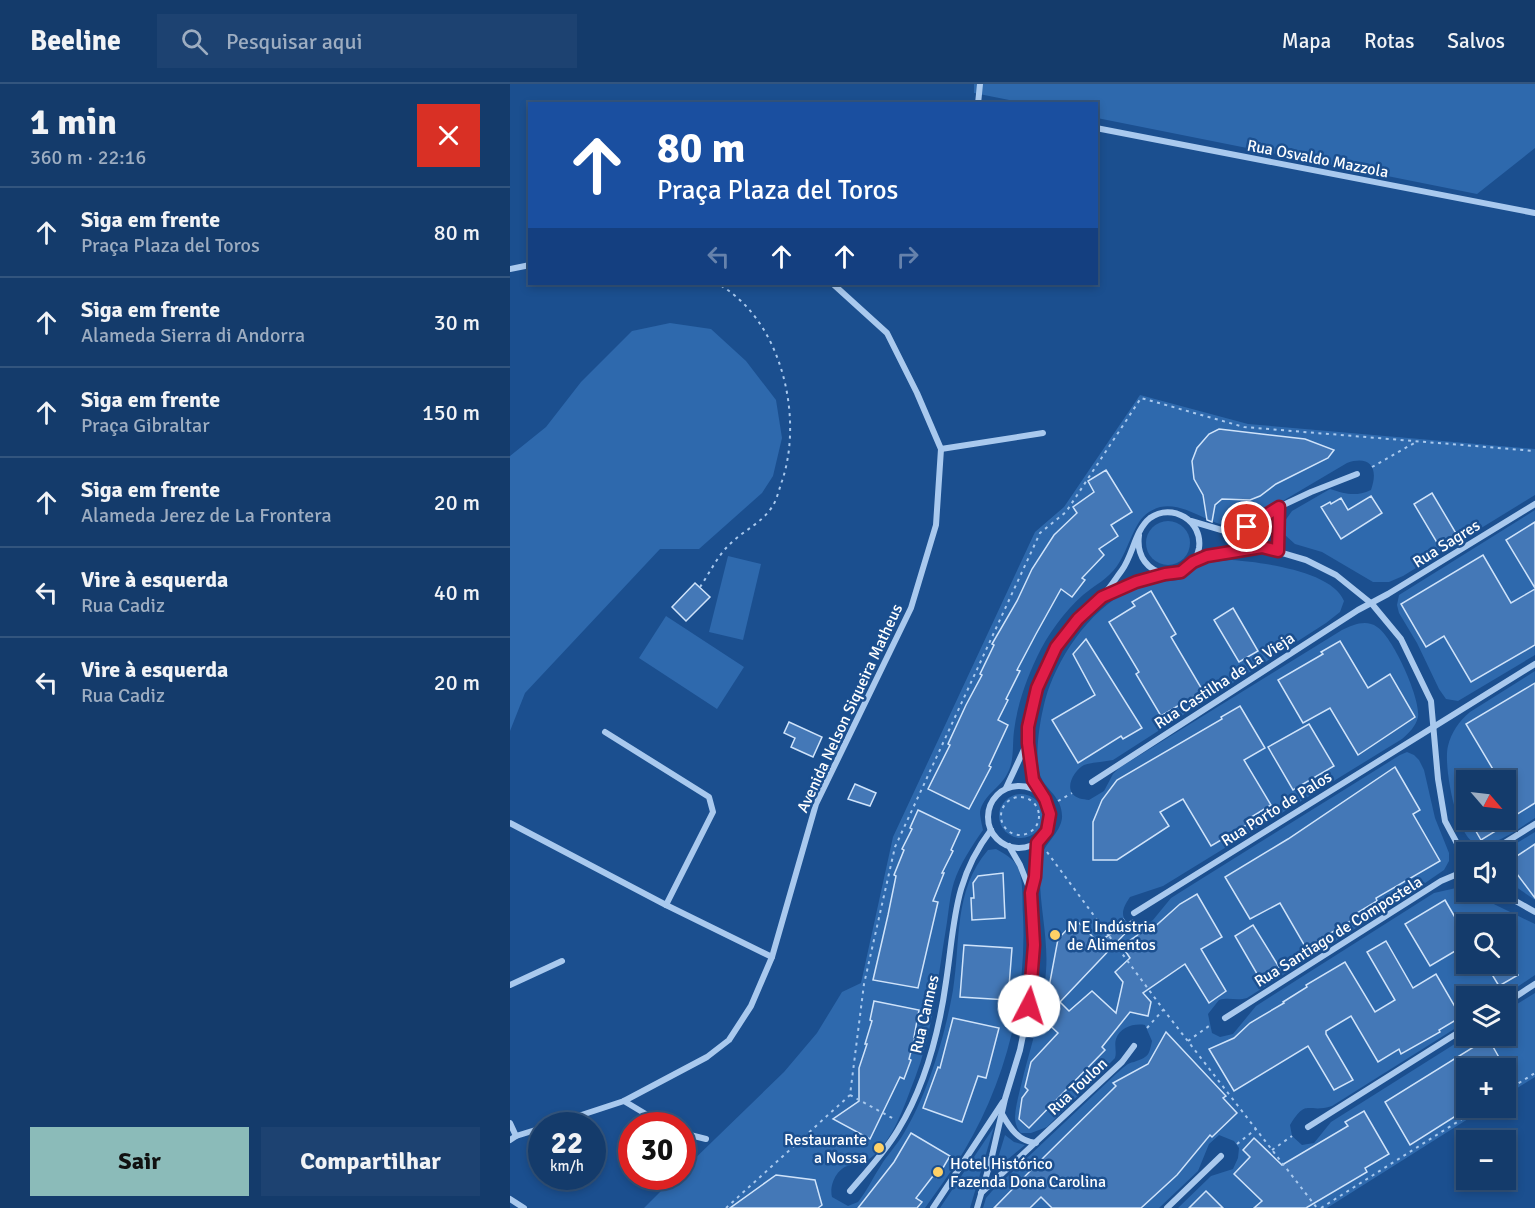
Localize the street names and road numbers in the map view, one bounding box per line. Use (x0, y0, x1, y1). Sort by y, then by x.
street label: Rua Osvaldo Mazzola (1245, 135, 1390, 183)
street label: Rua Sagres (1409, 515, 1484, 572)
street label: Avenida Nelson Siqueira Matheus (793, 601, 907, 816)
street label: Rua Castilha de La Vieja (1151, 628, 1298, 734)
street label: Rua Porto de Palos (1217, 767, 1336, 851)
street label: Rua Santiago de Compostela (1251, 872, 1426, 992)
street label: Rua Cannes (906, 973, 944, 1055)
street label: Rua Toulon (1043, 1054, 1112, 1120)

